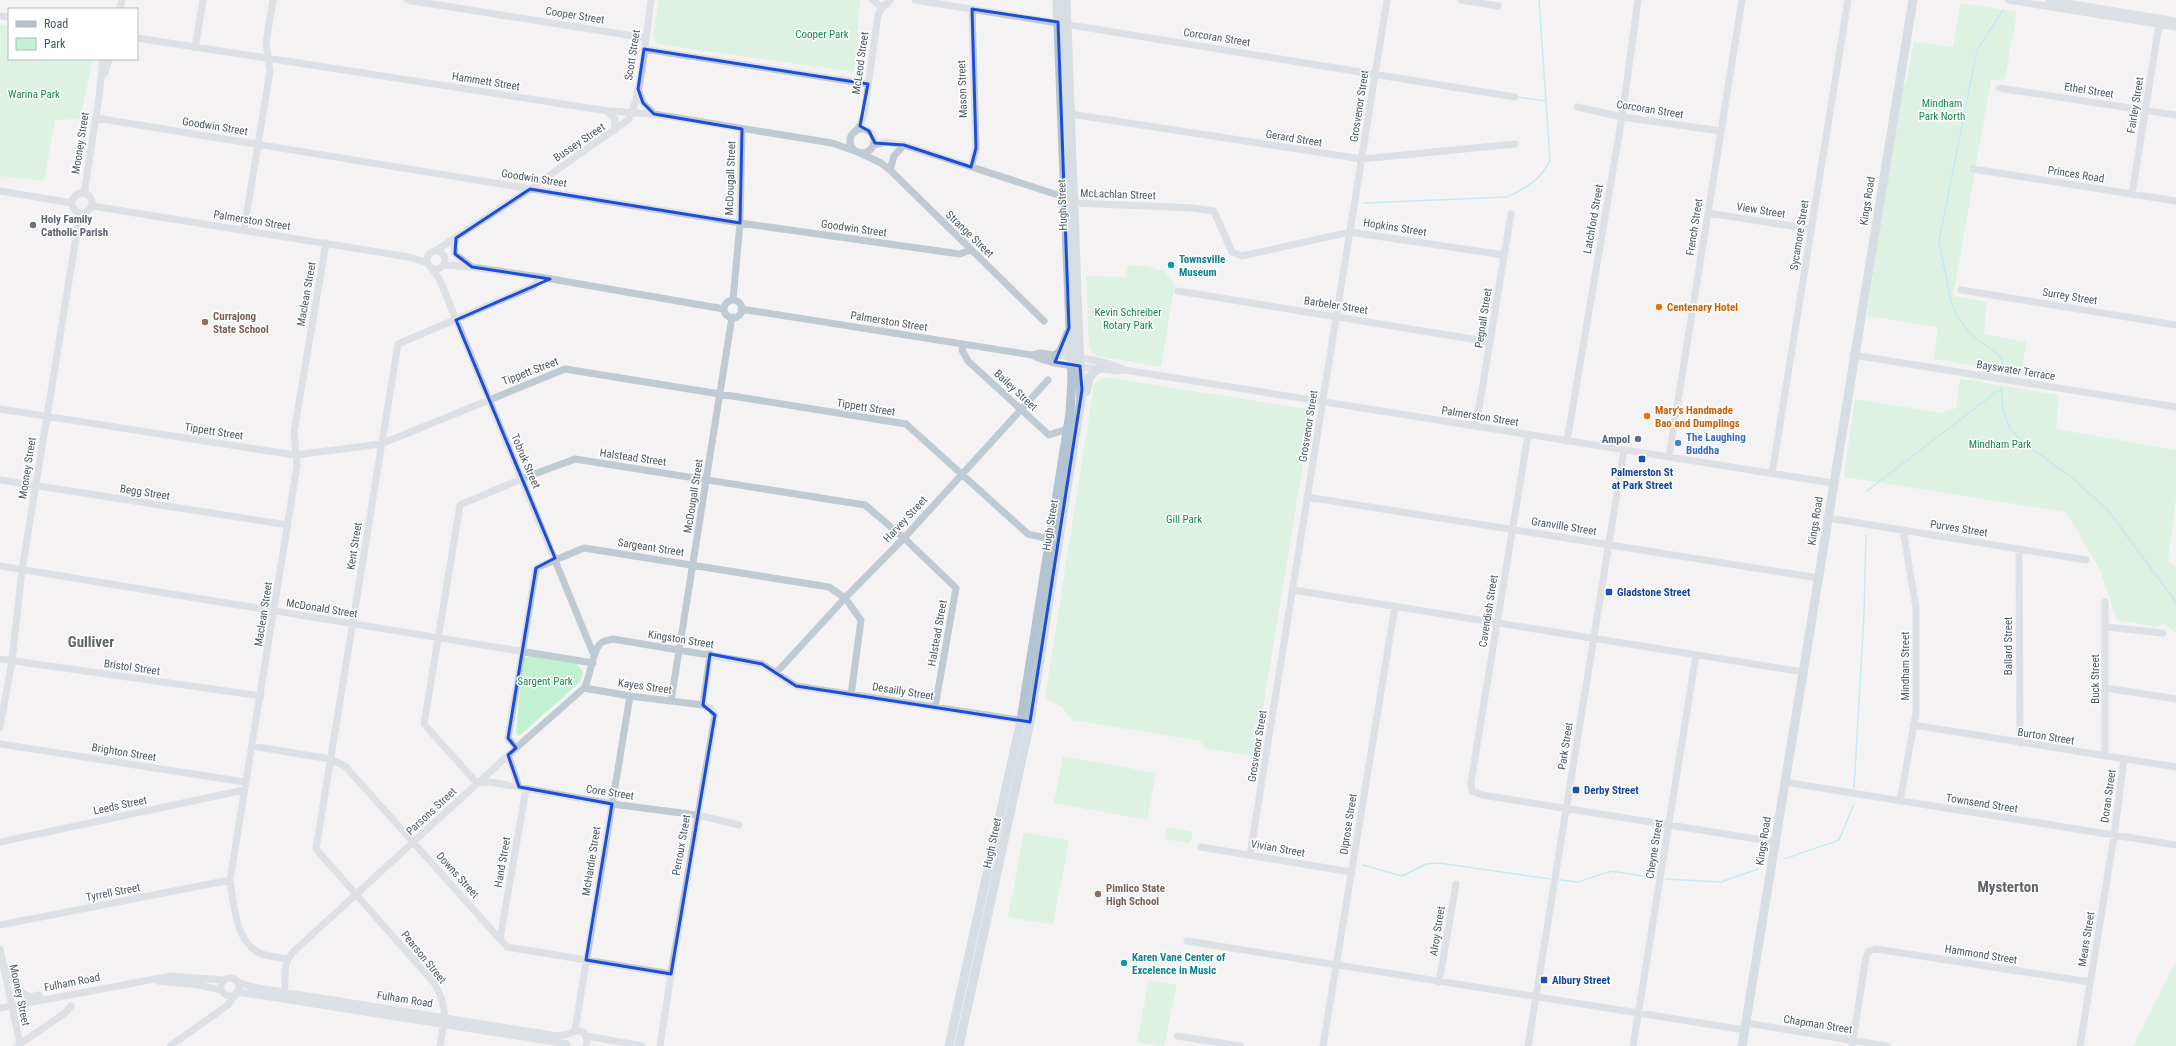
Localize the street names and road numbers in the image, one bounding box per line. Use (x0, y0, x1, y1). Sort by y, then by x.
street label: Cooper Street (545, 4, 605, 27)
street label: Corcoran Street (1182, 26, 1251, 49)
street label: Scott Street (622, 29, 643, 81)
street label: McLeod Street (850, 31, 871, 95)
street label: Mason Street (955, 60, 970, 118)
street label: Grosvenor Street (1347, 69, 1372, 143)
street label: Hammett Street (451, 70, 521, 93)
street label: Fairley Street (2125, 76, 2146, 134)
street label: Ethel Street (2063, 80, 2115, 101)
street label: Corcoran Street (1615, 98, 1684, 121)
street label: Mooney Street (69, 111, 92, 175)
street label: Goodwin Street (181, 115, 249, 138)
street label: Bussey Street (551, 120, 608, 164)
street label: Gerard Street (1265, 128, 1323, 149)
street label: McDougall Street (723, 141, 738, 216)
street label: Princes Road (2047, 164, 2105, 185)
street label: Goodwin Street (500, 167, 568, 190)
street label: Kings Road (1857, 176, 1878, 226)
street label: Hugh Street (1055, 179, 1070, 231)
street label: Latchford Street (1581, 183, 1606, 255)
street label: McLachlan Street (1080, 187, 1156, 202)
street label: French Street (1684, 198, 1705, 257)
street label: Sycamore Street (1788, 199, 1811, 271)
street label: View Street (1736, 200, 1786, 221)
street label: Palmerston Street (212, 208, 291, 233)
street label: Strange Street (943, 208, 996, 260)
street label: Hopkins Street (1362, 216, 1427, 239)
street label: Goodwin Street (820, 217, 888, 240)
street label: Maclean Street (294, 261, 319, 327)
street label: Surrey Street (2041, 286, 2098, 307)
street label: Pegnall Street (1472, 287, 1495, 349)
street label: Barbeler Street (1303, 294, 1369, 317)
street label: Palmerston Street (849, 309, 928, 334)
street label: Tippett Street (500, 355, 560, 388)
street label: Bayswater Terrace (1976, 358, 2056, 383)
street label: Bailey Street (991, 367, 1040, 414)
street label: Grosvenor Street (1296, 389, 1321, 463)
street label: Tippett Street (836, 396, 896, 419)
street label: Palmerston Street (1440, 404, 1519, 429)
street label: Tippett Street (184, 420, 244, 443)
street label: Tobruk Street (508, 432, 543, 490)
street label: Mooney Street (16, 436, 39, 500)
street label: Halstead Street (599, 446, 667, 469)
street label: McDougall Street (681, 458, 706, 534)
street label: Begg Street (119, 482, 171, 503)
street label: Harvey Street (881, 494, 930, 545)
street label: Kings Road (1805, 496, 1826, 546)
street label: Hugh Street (1040, 499, 1061, 551)
street label: Granville Street (1530, 515, 1598, 538)
street label: Purves Street (1929, 518, 1989, 539)
street label: Kent Street (344, 521, 365, 571)
street label: Sargeant Street (617, 536, 685, 559)
street label: Cavendish Street (1476, 574, 1501, 648)
street label: Maclean Street (252, 581, 275, 647)
street label: McDonald Street (285, 596, 359, 621)
street label: Halstead Street (925, 599, 950, 667)
street label: Ballard Street (2002, 617, 2015, 675)
street label: Kingston Street (647, 628, 715, 651)
street label: Mindham Street (1899, 632, 1912, 700)
street label: Buck Street (2089, 654, 2102, 704)
street label: Bristol Street (103, 657, 161, 678)
street label: Kayes Street (617, 676, 673, 697)
street label: Desailly Street (871, 680, 935, 703)
street label: Grosvenor Street (1245, 709, 1270, 783)
street label: Park Street (1555, 721, 1576, 771)
street label: Burton Street (2017, 726, 2075, 747)
street label: Brighton Street (91, 741, 157, 764)
street label: Doran Street (2098, 769, 2119, 824)
street label: Core Street (585, 782, 635, 803)
street label: Parsons Street (404, 785, 459, 838)
street label: Townsend Street (1945, 791, 2019, 816)
street label: Leeds Street (92, 793, 148, 817)
street label: Diprose Street (1337, 793, 1360, 855)
street label: Perroux Street (670, 814, 693, 877)
street label: Kings Road (1753, 816, 1774, 866)
street label: Hugh Street (981, 817, 1004, 869)
street label: Cheyne Street (1643, 818, 1666, 880)
street label: McHardie Street (580, 825, 603, 897)
street label: Hand Street (492, 836, 513, 888)
street label: Vivian Street (1250, 837, 1306, 860)
street label: Downs Street (434, 850, 482, 901)
street label: Tyrrell Street (85, 881, 141, 904)
street label: Alroy Street (1427, 905, 1448, 957)
street label: Mears Street (2076, 911, 2097, 967)
street label: Pearson Street (398, 928, 449, 986)
street label: Hammond Street (1944, 942, 2018, 967)
street label: Mooney Street (7, 963, 32, 1027)
street label: Fulham Road (43, 971, 101, 994)
street label: Fulham Road (376, 989, 434, 1010)
street label: Chapman Street (1783, 1013, 1853, 1036)

